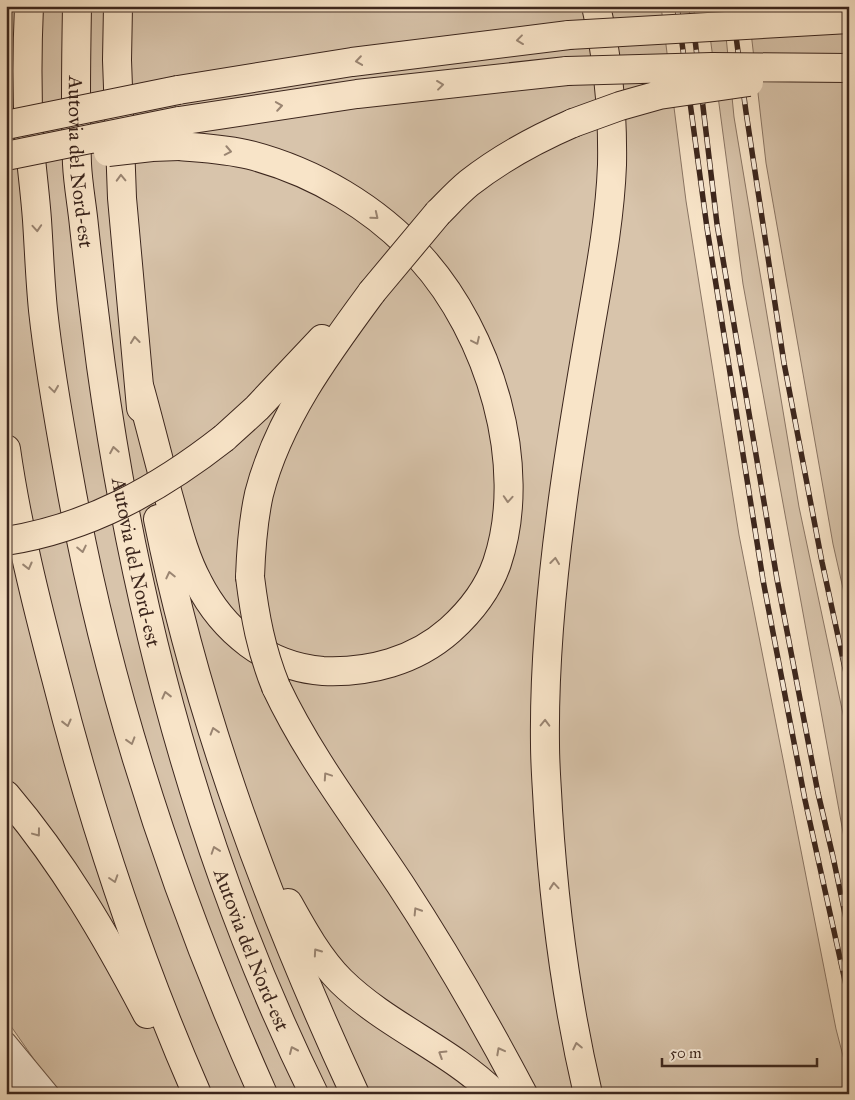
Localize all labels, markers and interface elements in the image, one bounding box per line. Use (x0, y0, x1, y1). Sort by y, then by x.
one-way arrow (516, 34, 524, 45)
one-way arrow (355, 55, 363, 66)
street label: Autovia del Nord-est (64, 75, 98, 249)
one-way arrow (436, 80, 444, 91)
one-way arrow (275, 101, 283, 112)
one-way arrow (223, 145, 232, 156)
one-way arrow (116, 174, 126, 182)
one-way arrow (369, 211, 378, 220)
one-way arrow (32, 224, 43, 232)
one-way arrow (130, 336, 141, 344)
one-way arrow (469, 336, 480, 345)
one-way arrow (48, 386, 59, 394)
one-way arrow (109, 446, 119, 455)
street label: Autovia del Nord-est (107, 475, 166, 649)
one-way arrow (503, 495, 514, 503)
one-way arrow (76, 545, 87, 554)
one-way arrow (549, 557, 560, 565)
one-way arrow (22, 561, 33, 570)
one-way arrow (165, 570, 176, 579)
one-way arrow (161, 690, 172, 699)
one-way arrow (62, 719, 72, 727)
one-way arrow (540, 719, 551, 727)
one-way arrow (209, 727, 219, 736)
one-way arrow (126, 736, 136, 744)
one-way arrow (324, 772, 333, 781)
one-way arrow (32, 827, 40, 836)
one-way arrow (210, 846, 220, 854)
street label: Autovia del Nord-est (209, 865, 295, 1035)
one-way arrow (108, 874, 118, 882)
one-way arrow (549, 881, 560, 889)
one-way arrow (413, 908, 423, 917)
one-way arrow (314, 948, 323, 958)
scale bar (662, 1035, 818, 1067)
one-way arrow (572, 1042, 583, 1051)
text: 50 m (670, 1044, 702, 1062)
one-way arrow (289, 1046, 300, 1055)
one-way arrow (496, 1047, 506, 1056)
one-way arrow (439, 1050, 448, 1060)

